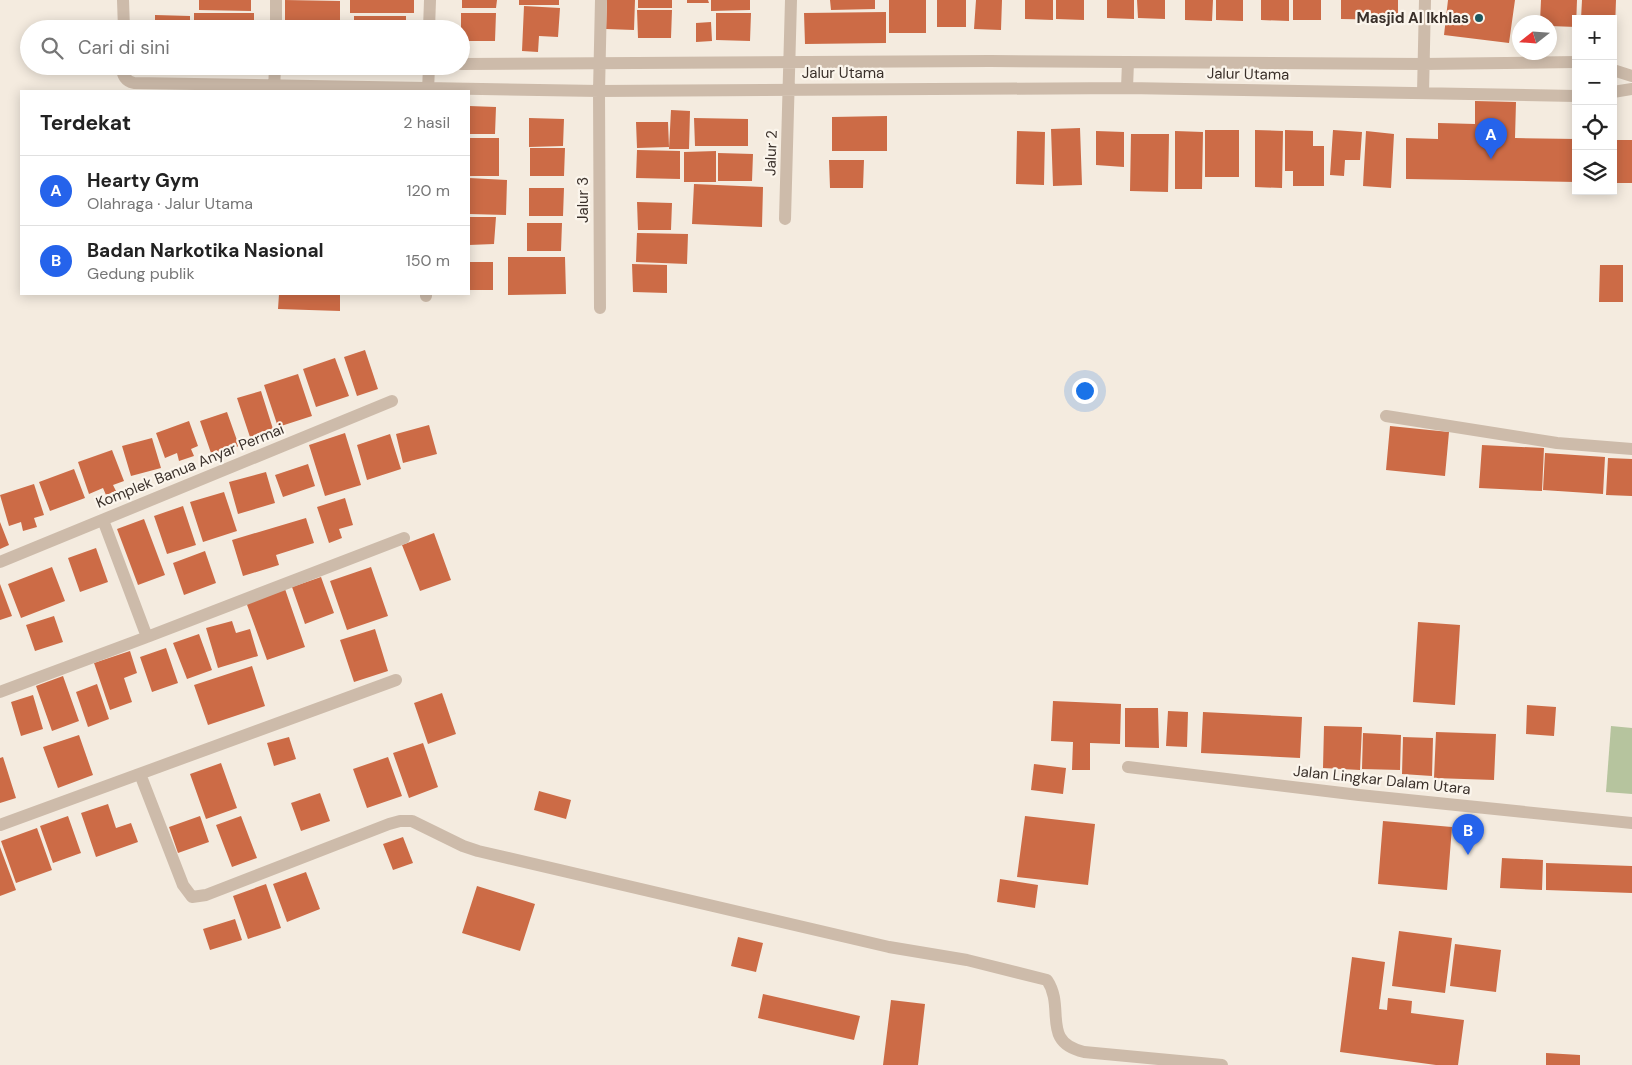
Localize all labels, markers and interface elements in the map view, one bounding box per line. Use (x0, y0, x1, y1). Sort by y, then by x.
place label: Masjid Al Ikhlas (1356, 8, 1469, 28)
marker: Masjid Al Ikhlas (1473, 12, 1485, 24)
north arrow (1512, 15, 1557, 60)
map controls (1572, 15, 1617, 195)
button: + (1572, 15, 1617, 60)
search box (20, 20, 470, 75)
icon: search (38, 34, 66, 62)
text: Cari di sini (78, 35, 170, 60)
button: − (1572, 60, 1617, 105)
street label: Jalur Utama (802, 63, 884, 83)
street label: Jalur Utama (1207, 63, 1289, 85)
button: locate (1572, 105, 1617, 150)
text: Terdekat (40, 109, 131, 137)
text: 2 hasil (403, 112, 450, 133)
pin: A (1475, 118, 1507, 159)
street label: Jalur 2 (760, 130, 782, 176)
button: layers (1572, 150, 1617, 195)
text: Hearty Gym (87, 168, 199, 193)
street label: Jalur 3 (573, 177, 593, 223)
text: A (50, 180, 62, 201)
text: 120 m (406, 180, 450, 201)
text: Olahraga · Jalur Utama (87, 193, 253, 214)
text: Badan Narkotika Nasional (87, 238, 324, 263)
text: B (51, 250, 61, 271)
text: 150 m (406, 250, 450, 271)
text: Gedung publik (87, 263, 194, 284)
your location (1072, 378, 1098, 404)
street label: Komplek Banua Anyar Permai (93, 419, 287, 513)
street label: Jalan Lingkar Dalam Utara (1292, 761, 1472, 799)
pin: B (1452, 814, 1484, 855)

